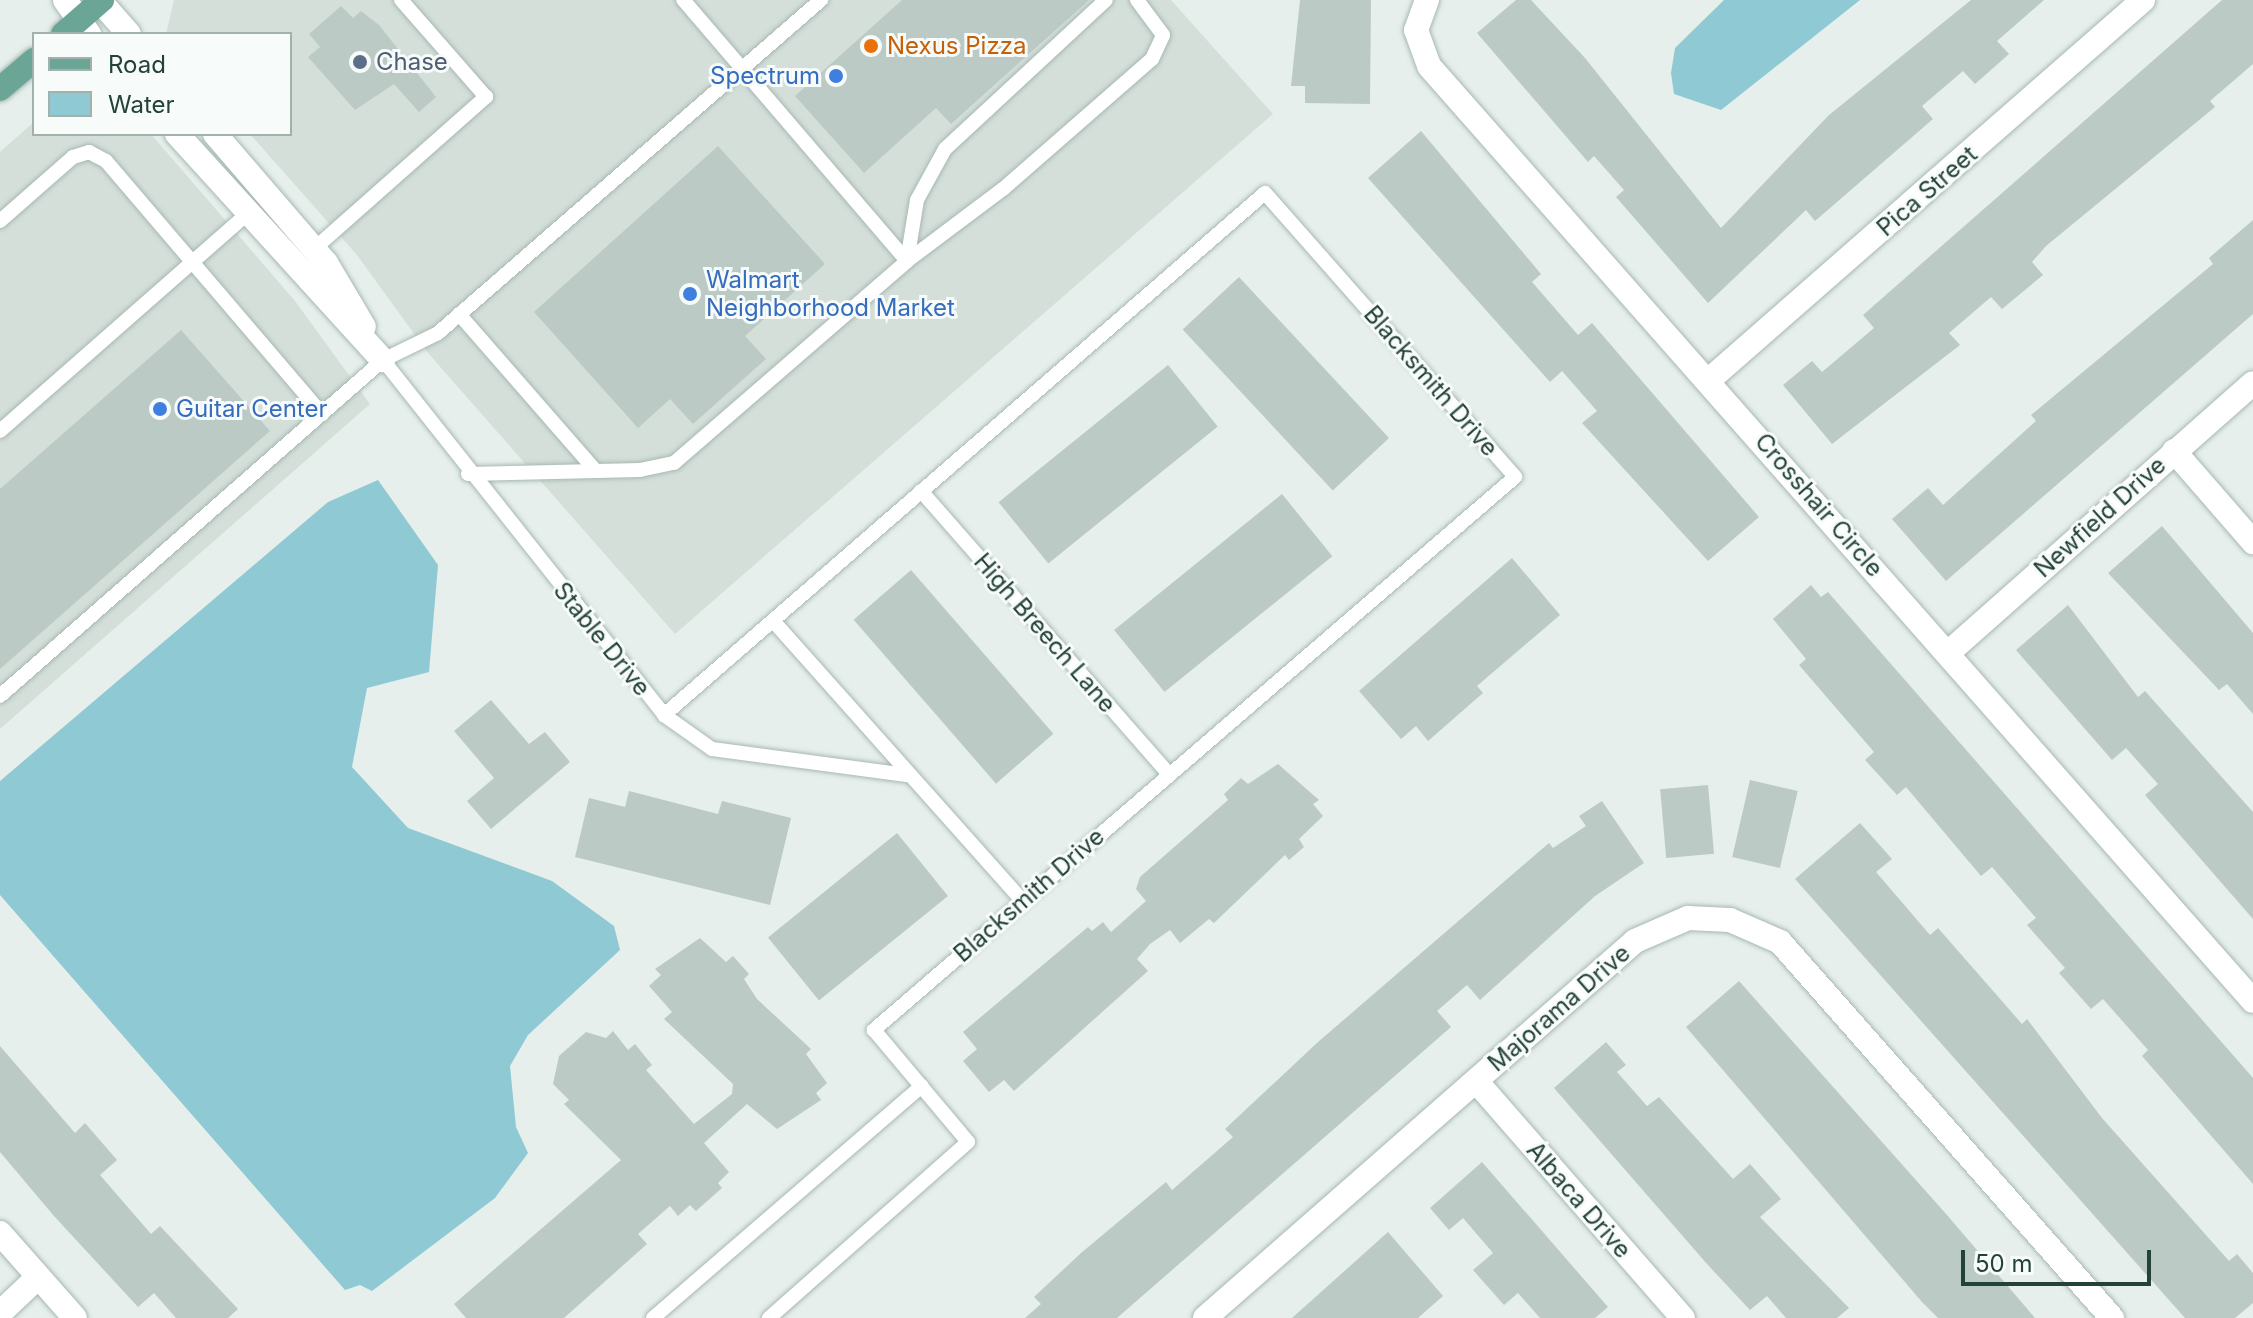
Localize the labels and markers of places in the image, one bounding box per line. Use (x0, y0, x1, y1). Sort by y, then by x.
place label: Nexus Pizza (887, 32, 1026, 60)
marker: Nexus Pizza (862, 37, 880, 55)
place label: Chase (376, 48, 448, 76)
marker: Chase (351, 53, 369, 71)
place label: Spectrum (710, 62, 820, 90)
marker: Spectrum (827, 67, 845, 85)
place label: Walmart Neighborhood Market (706, 266, 955, 322)
marker: Walmart Neighborhood Market (681, 285, 699, 303)
place label: Guitar Center (176, 395, 327, 423)
marker: Guitar Center (151, 400, 169, 418)

